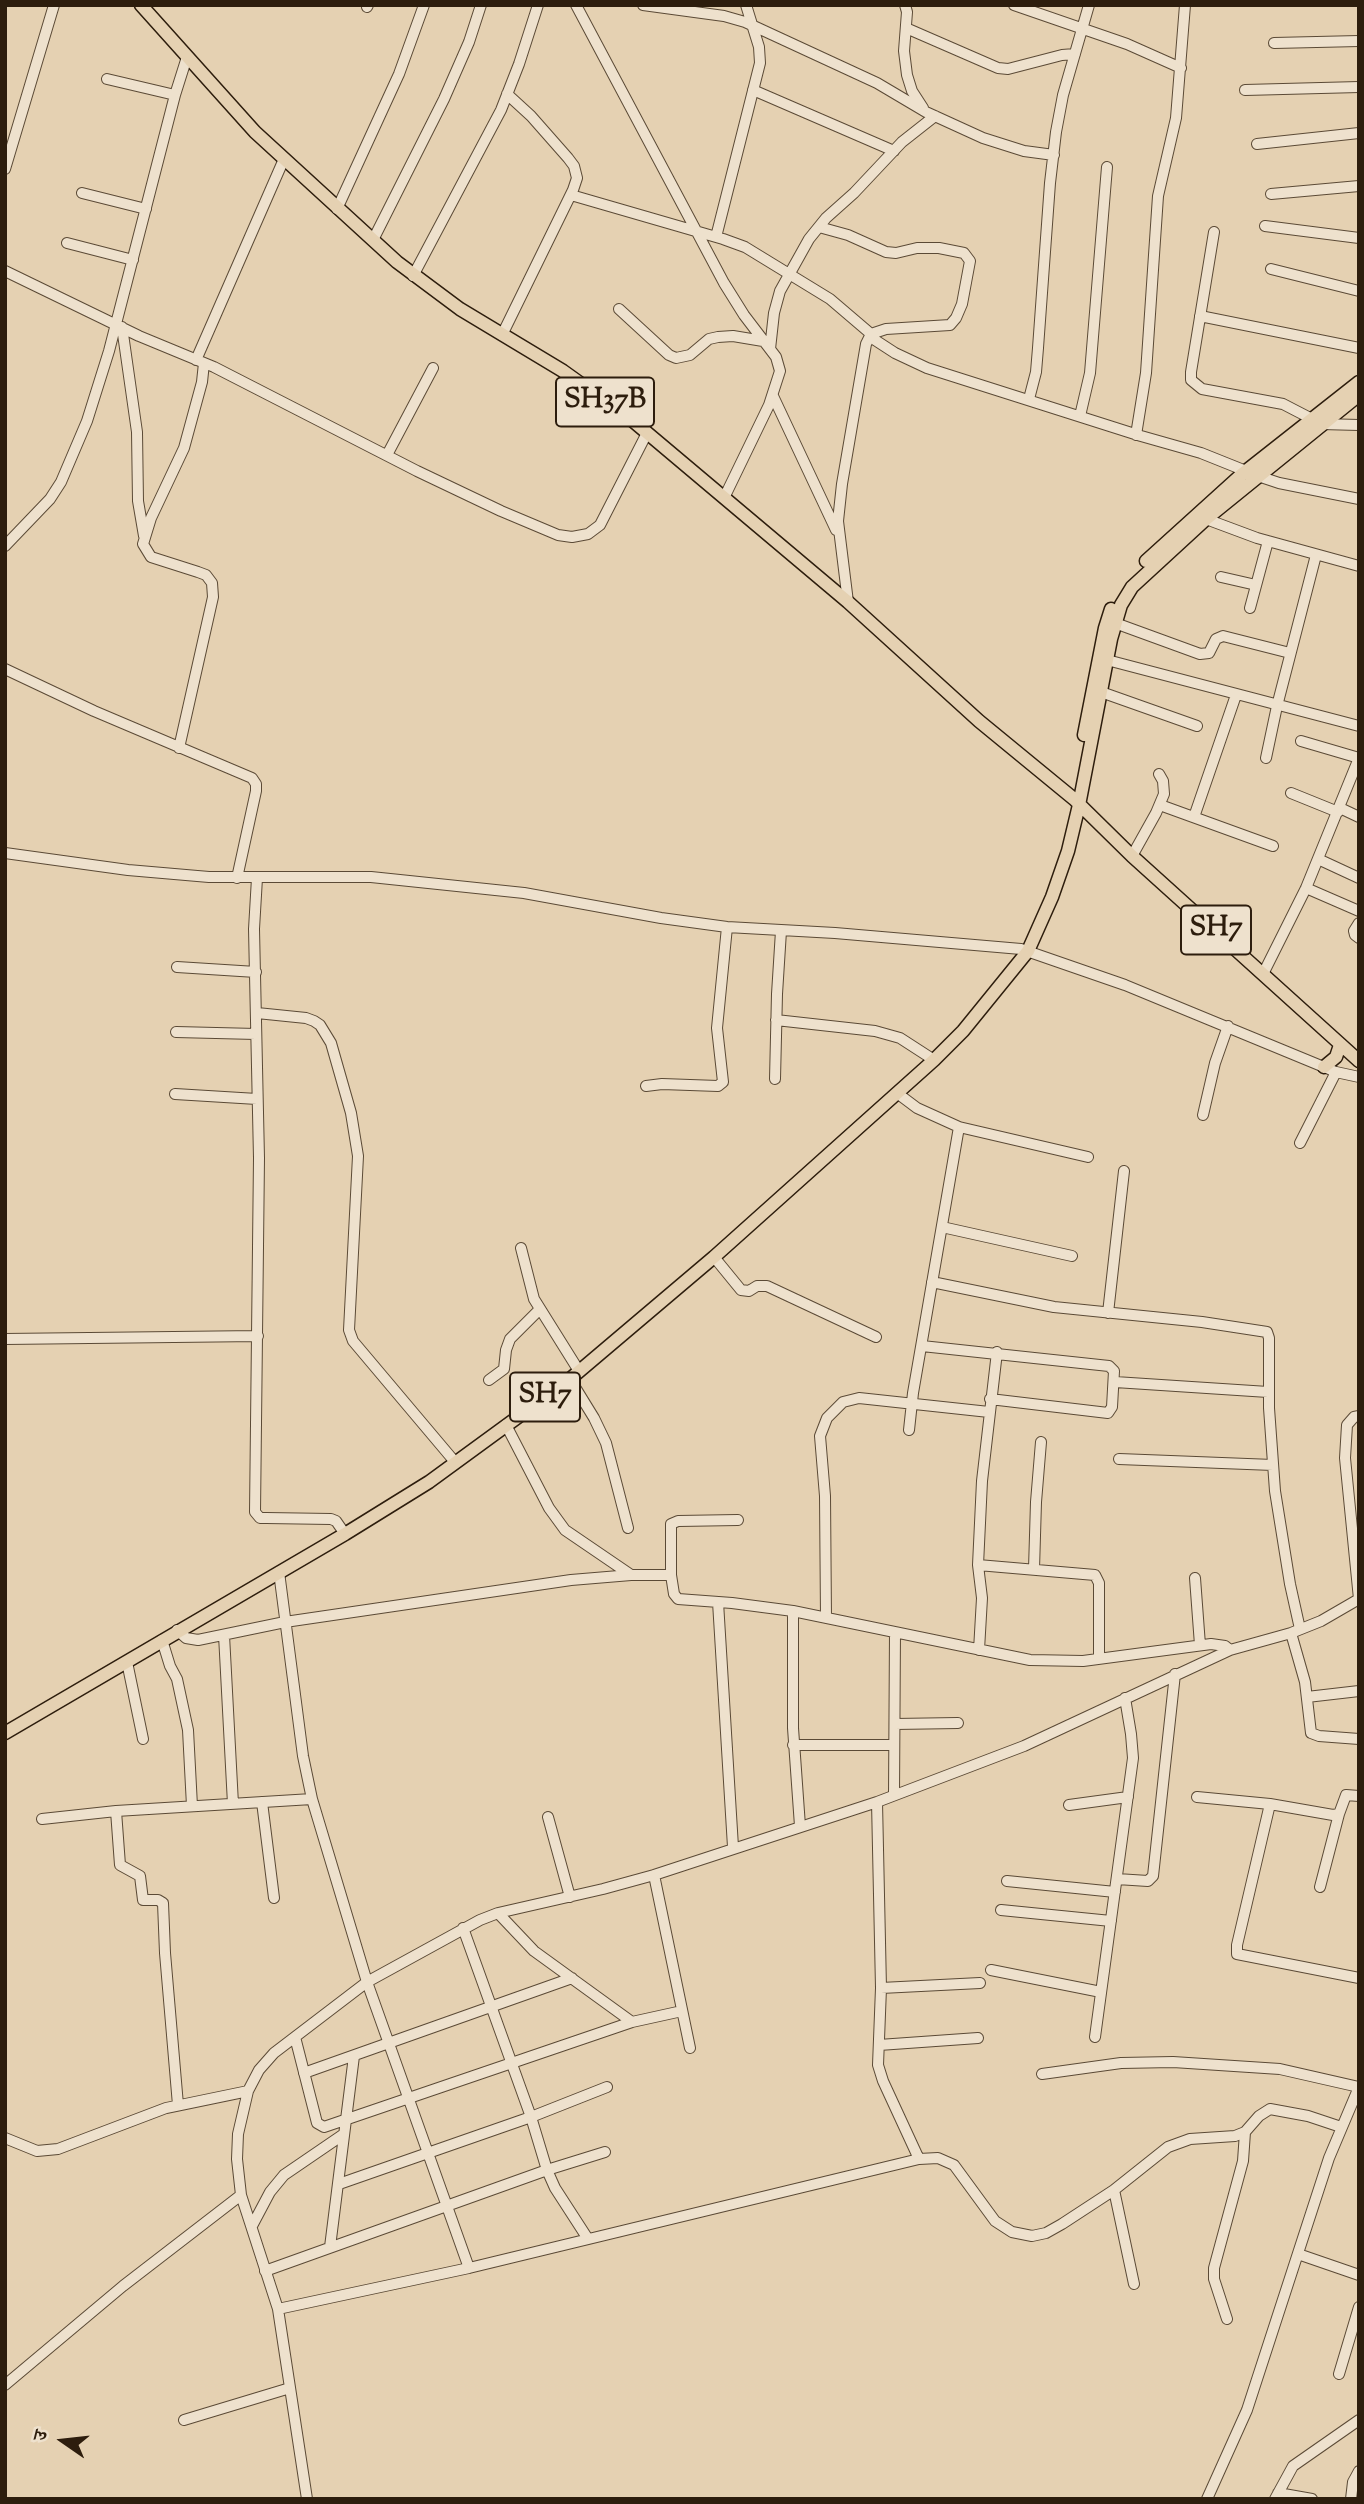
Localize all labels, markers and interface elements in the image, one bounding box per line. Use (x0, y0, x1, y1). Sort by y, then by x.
road number: SH37B (556, 378, 654, 426)
road number: SH7 (1181, 906, 1251, 954)
road number: SH7 (510, 1372, 580, 1422)
north arrow (28, 2406, 98, 2476)
text: उ (28, 2428, 56, 2444)

